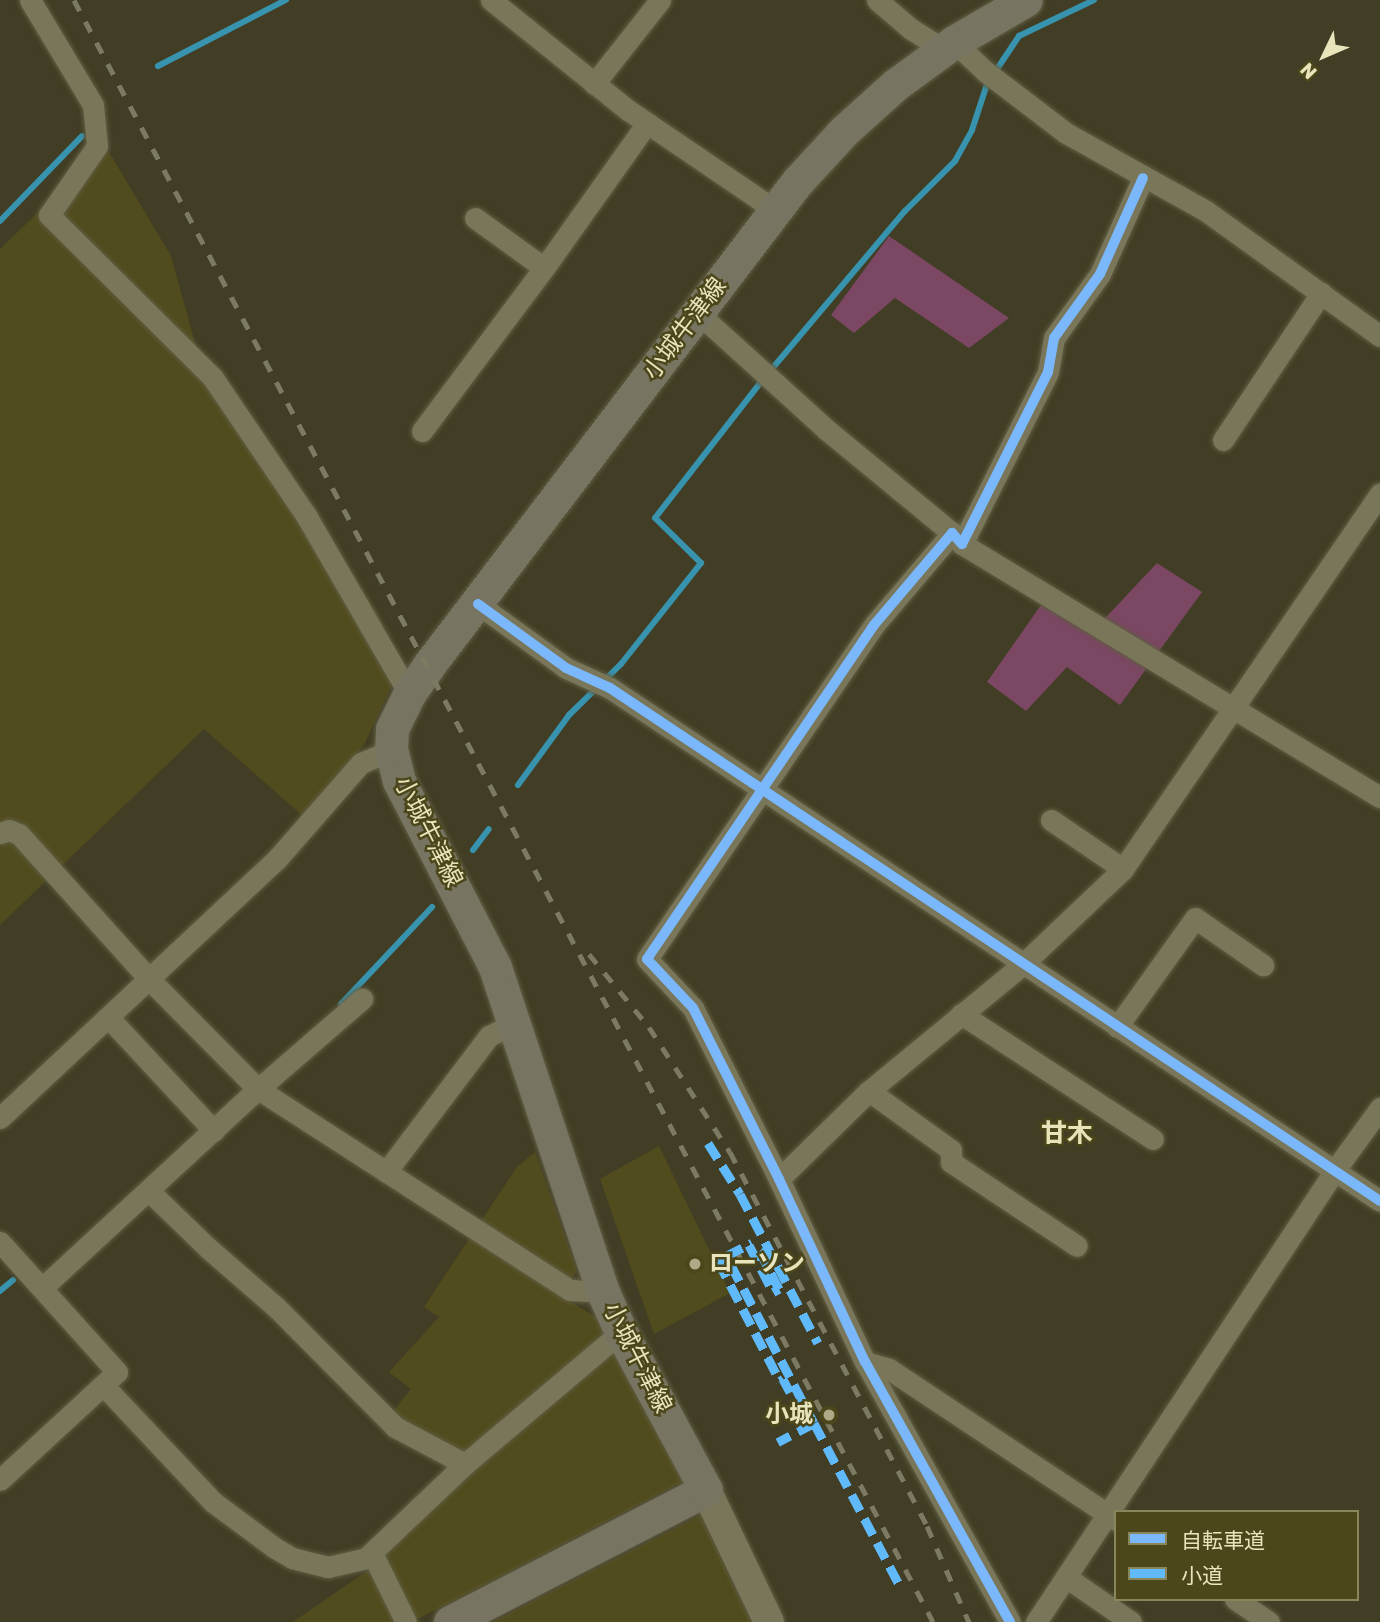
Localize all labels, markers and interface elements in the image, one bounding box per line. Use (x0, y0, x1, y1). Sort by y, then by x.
north arrow (1289, 21, 1359, 91)
text: N (1296, 58, 1322, 84)
street label: 小城牛津線 (637, 272, 733, 386)
street label: 小城牛津線 (388, 772, 468, 892)
district label: 甘木 (1041, 1118, 1093, 1150)
place label: ローソン (709, 1250, 805, 1278)
marker: ローソン (687, 1256, 703, 1272)
street label: 小城牛津線 (597, 1298, 677, 1418)
place label: 小城 (765, 1401, 813, 1429)
marker: 小城 (819, 1405, 839, 1425)
legend (1114, 1510, 1359, 1601)
text: 自転車道 (1181, 1528, 1265, 1553)
text: 小道 (1181, 1563, 1223, 1588)

